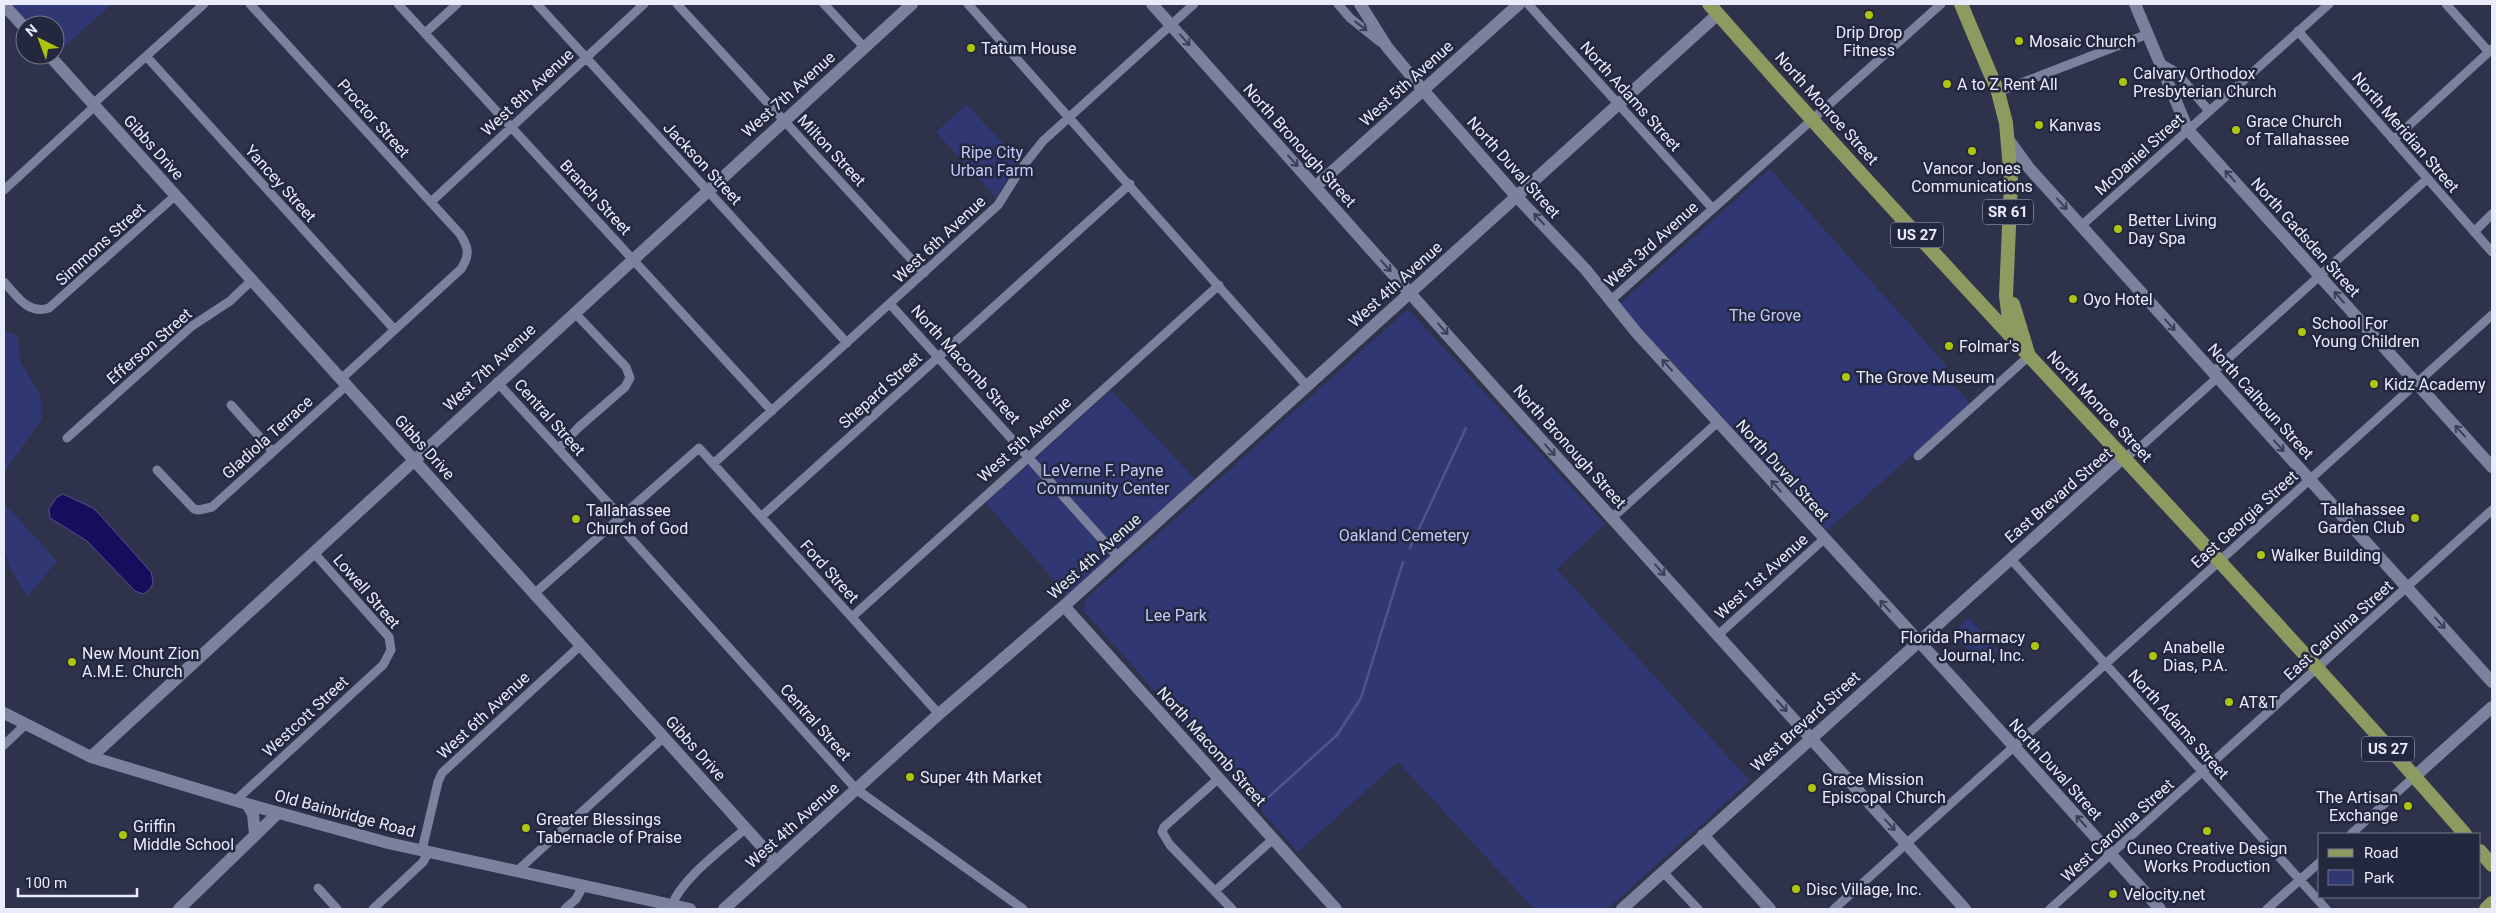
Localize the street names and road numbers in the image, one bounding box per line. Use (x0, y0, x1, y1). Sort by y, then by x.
street label: West 5th Avenue (1356, 36, 1457, 130)
street label: North Adams Street (1576, 38, 1685, 155)
street label: West 8th Avenue (477, 45, 577, 140)
street label: West 7th Avenue (738, 47, 839, 141)
street label: North Monroe Street (1771, 48, 1882, 169)
street label: North Meridian Street (2348, 68, 2463, 196)
street label: Proctor Street (334, 75, 414, 161)
street label: North Bronough Street (1239, 80, 1360, 211)
street label: McDaniel Street (2091, 110, 2188, 199)
street label: Gibbs Drive (119, 111, 188, 184)
street label: Milton Street (794, 111, 870, 190)
street label: North Duval Street (1463, 113, 1564, 222)
street label: Jackson Street (659, 118, 746, 209)
street label: Yancey Street (241, 141, 320, 226)
street label: Branch Street (556, 156, 635, 239)
street label: North Gadsden Street (2247, 174, 2364, 301)
street label: West 6th Avenue (889, 192, 989, 287)
street label: West 3rd Avenue (1601, 197, 1702, 291)
street label: Simmons Street (52, 199, 149, 290)
road number: SR 61 (1983, 200, 2033, 224)
road number: US 27 (1891, 222, 1943, 248)
street label: West 4th Avenue (1345, 237, 1446, 331)
street label: North Macomb Street (907, 301, 1024, 428)
street label: Efferson Street (103, 304, 196, 388)
street label: West 7th Avenue (439, 320, 539, 415)
street label: North Calhoun Street (2204, 340, 2318, 463)
street label: North Monroe Street (2043, 347, 2156, 466)
street label: Shepard Street (835, 348, 926, 433)
street label: Central Street (510, 375, 589, 460)
street label: North Bronough Street (1509, 381, 1630, 512)
street label: Gladiola Terrace (218, 392, 316, 483)
street label: West 5th Avenue (974, 392, 1075, 486)
street label: Gibbs Drive (390, 411, 459, 484)
street label: North Duval Street (1732, 416, 1833, 525)
street label: East Brevard Street (2001, 444, 2116, 547)
street label: East Georgia Street (2187, 467, 2302, 572)
street label: West 4th Avenue (1044, 509, 1145, 603)
street label: West 1st Avenue (1711, 530, 1812, 623)
street label: Ford Street (796, 536, 863, 607)
street label: Lowell Street (329, 550, 404, 632)
street label: East Carolina Street (2280, 576, 2397, 684)
street label: North Adams Street (2124, 666, 2233, 783)
street label: West Brevard Street (1747, 667, 1864, 775)
street label: West 6th Avenue (433, 668, 533, 763)
street label: Westcott Street (259, 672, 352, 761)
street label: Central Street (776, 680, 855, 765)
street label: North Macomb Street (1153, 683, 1270, 810)
street label: Gibbs Drive (661, 712, 730, 785)
street label: North Duval Street (2005, 715, 2106, 824)
road number: US 27 (2362, 736, 2414, 762)
street label: West Carolina Street (2057, 775, 2178, 886)
street label: West 4th Avenue (742, 778, 843, 872)
street label: Old Bainbridge Road (272, 786, 417, 841)

